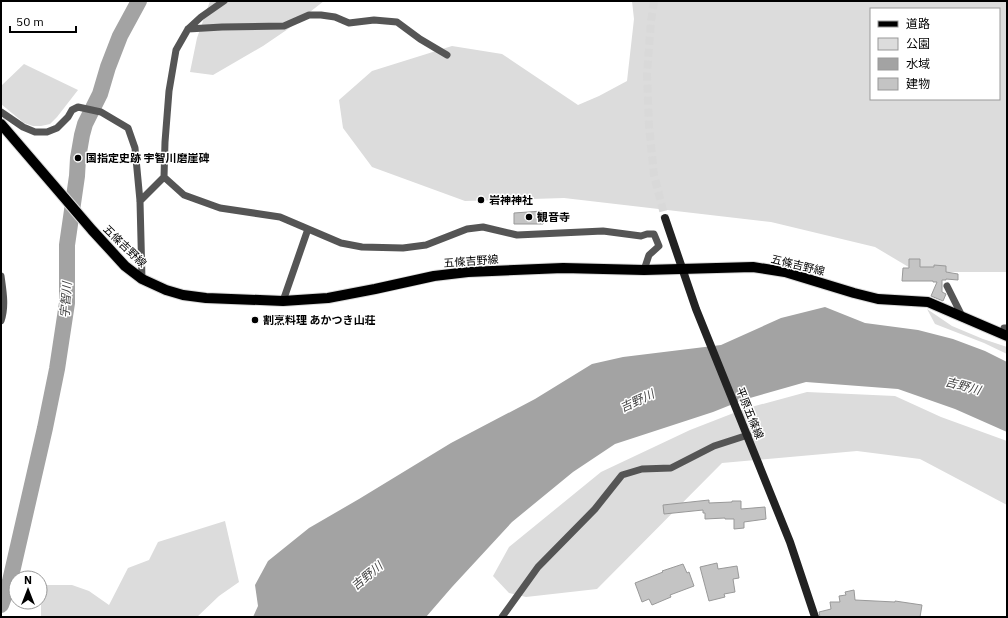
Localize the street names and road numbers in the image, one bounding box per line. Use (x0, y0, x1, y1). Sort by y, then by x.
street label: 五條吉野線 (100, 222, 150, 270)
street label: 五條吉野線 (443, 252, 499, 270)
street label: 五條吉野線 (770, 252, 826, 278)
street label: 平原五條線 (733, 385, 767, 441)

